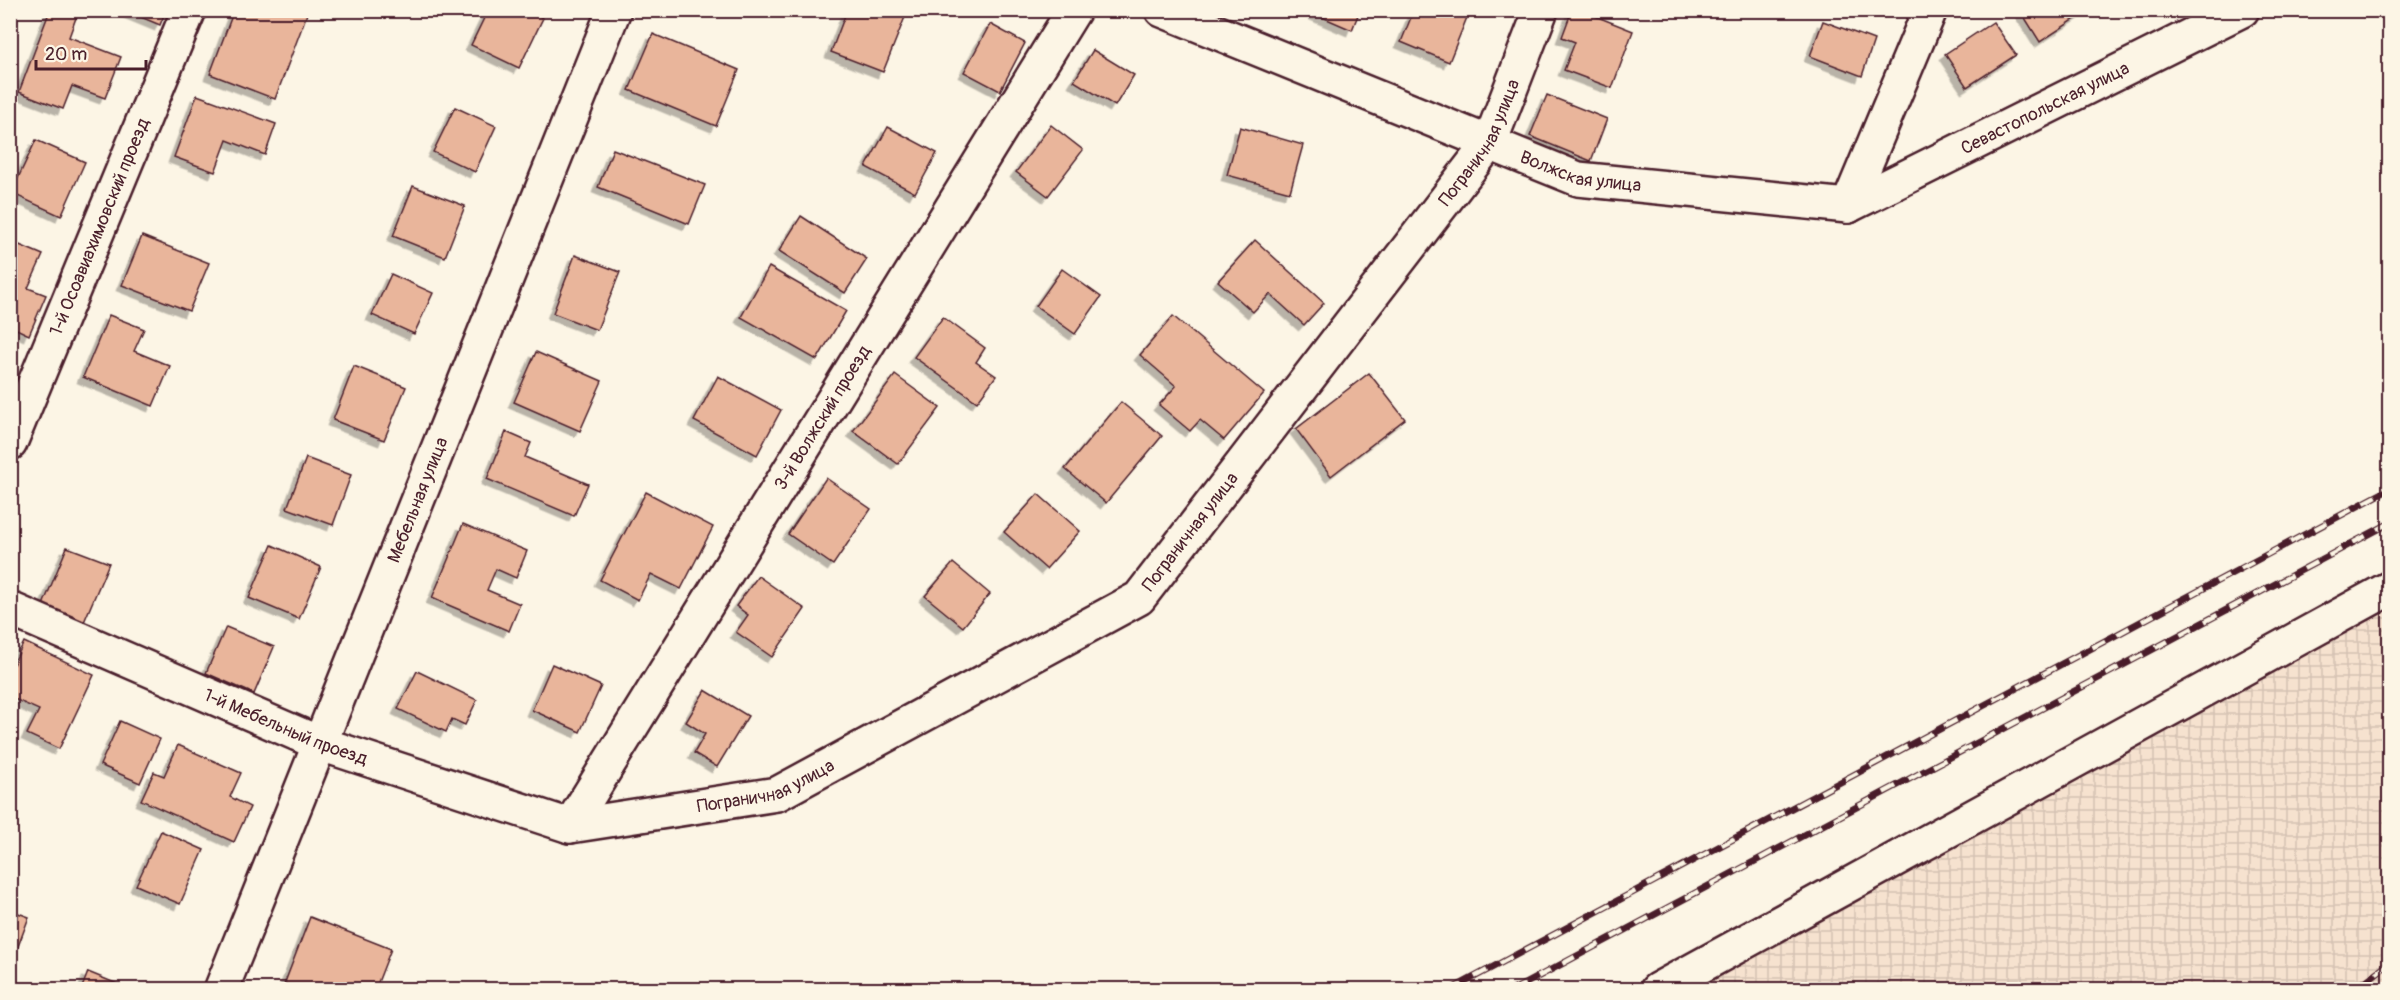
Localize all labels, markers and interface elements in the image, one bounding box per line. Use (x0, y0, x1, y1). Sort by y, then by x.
scale bar (36, 33, 146, 71)
text: 20 m (45, 43, 87, 66)
street label: Севастопольская улица (1957, 56, 2133, 160)
street label: Пограничная улица (1433, 76, 1525, 211)
street label: 1-й Осоавиахимовский проезд (44, 114, 155, 339)
street label: Волжская улица (1517, 145, 1642, 197)
street label: 3-й Волжский проезд (769, 341, 876, 494)
street label: Мебельная улица (382, 434, 453, 566)
street label: Пограничная улица (1137, 468, 1243, 596)
street label: 1-й Мебельный проезд (200, 683, 371, 770)
street label: Пограничная улица (695, 754, 838, 818)

